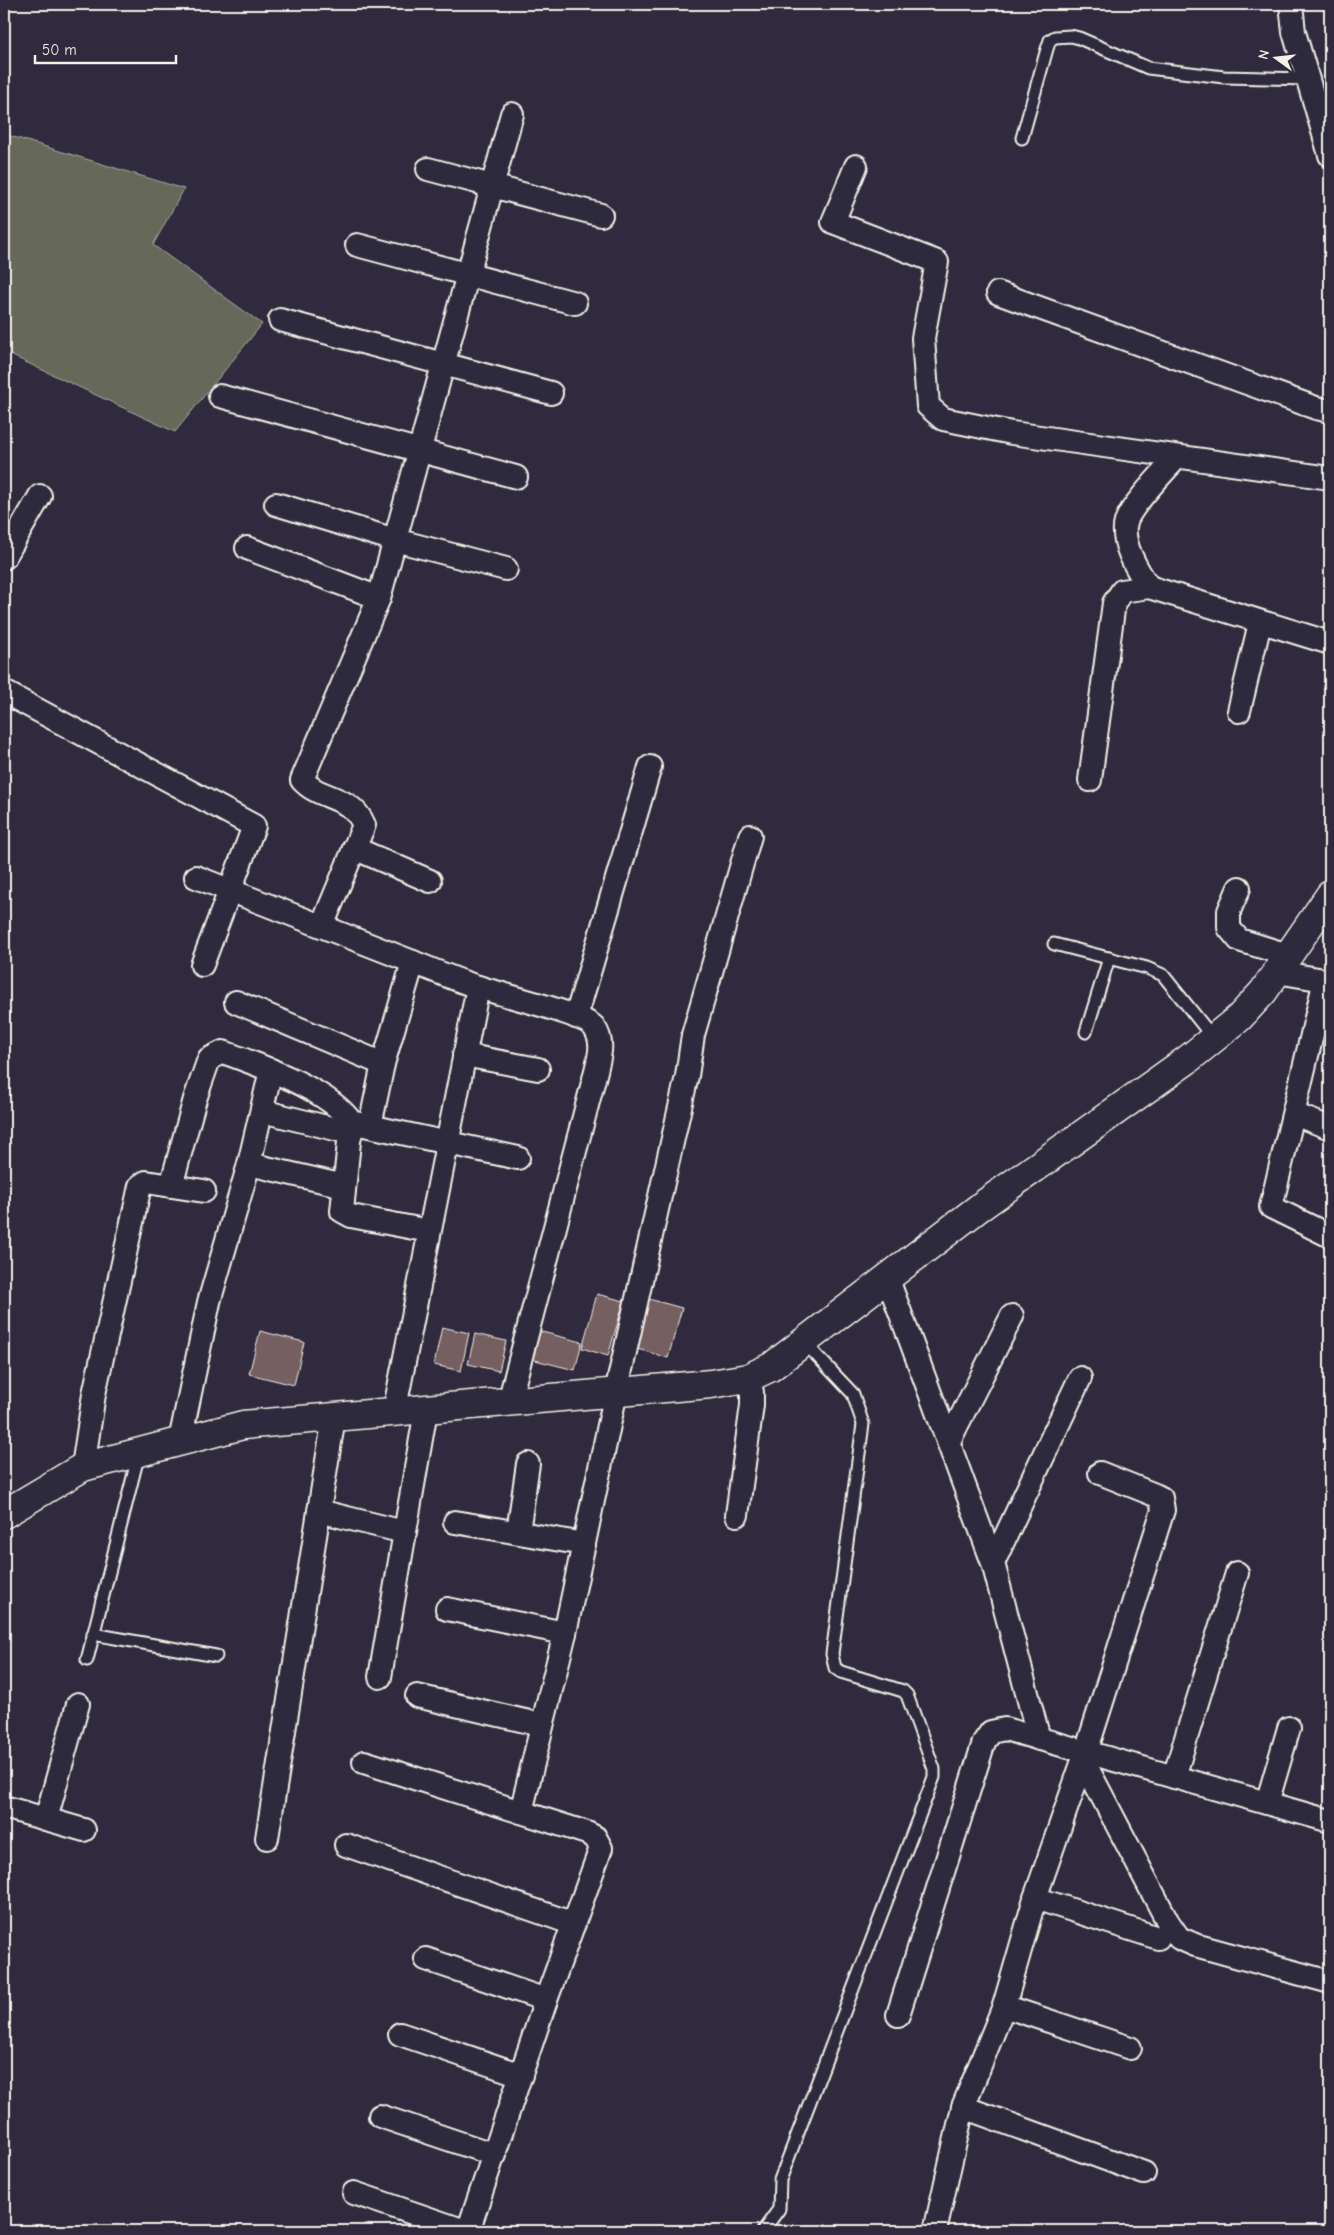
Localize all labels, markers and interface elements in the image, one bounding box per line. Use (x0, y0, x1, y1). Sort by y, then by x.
scale bar (35, 32, 176, 64)
north arrow (1252, 32, 1302, 82)
text: 50 m (42, 41, 77, 59)
text: N (1255, 48, 1273, 61)

